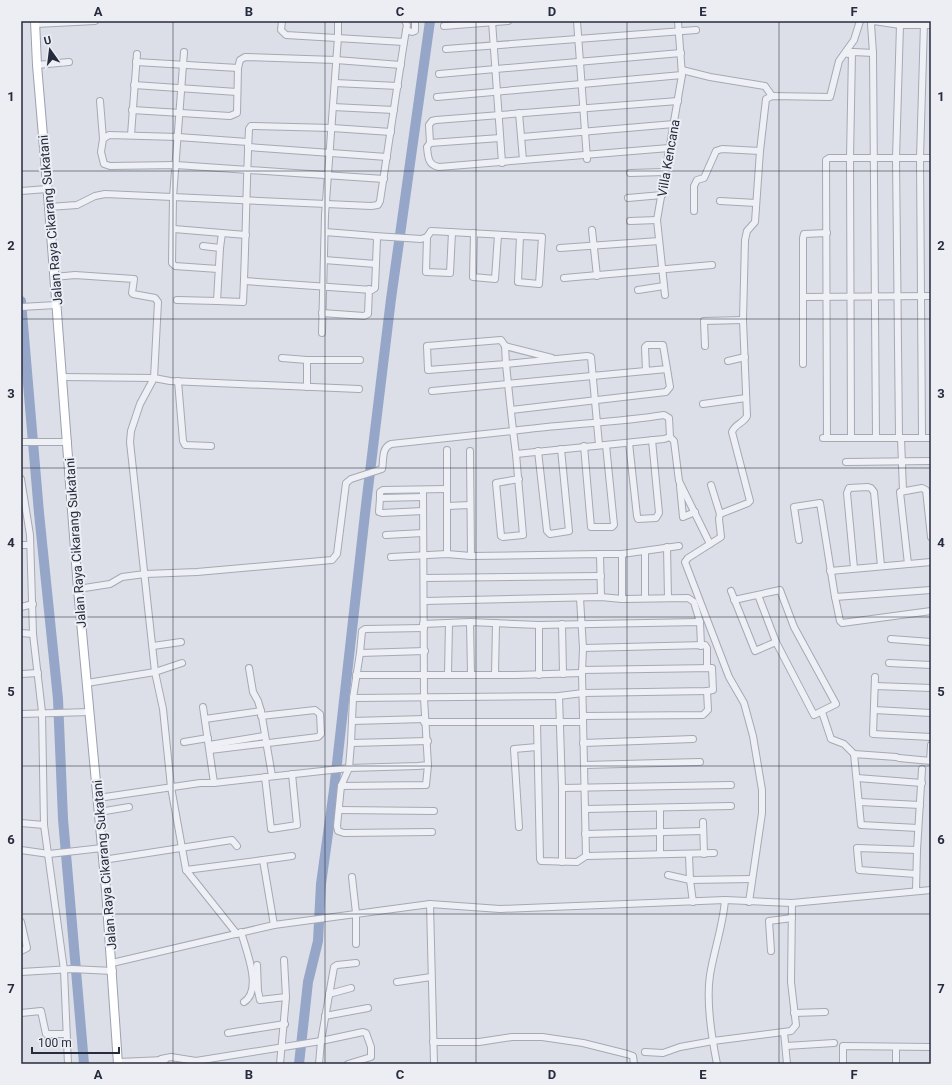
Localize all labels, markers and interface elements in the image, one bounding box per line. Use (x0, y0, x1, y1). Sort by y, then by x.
text: A (94, 4, 103, 19)
text: B (245, 4, 253, 19)
text: C (396, 4, 405, 19)
text: D (548, 4, 556, 19)
text: E (699, 4, 707, 19)
text: F (850, 4, 858, 19)
north arrow (30, 30, 70, 70)
text: U (43, 34, 53, 48)
text: 1 (7, 89, 15, 104)
text: 1 (937, 89, 945, 104)
street label: Villa Kencana (654, 118, 683, 198)
street label: Jalan Raya Cikarang Sukatani (36, 134, 65, 306)
text: 2 (7, 238, 15, 253)
text: 2 (937, 238, 945, 253)
text: 3 (7, 386, 15, 401)
text: 3 (937, 386, 945, 401)
street label: Jalan Raya Cikarang Sukatani (62, 457, 89, 629)
text: 4 (7, 535, 15, 550)
text: 4 (937, 535, 945, 550)
text: 5 (7, 684, 15, 699)
text: 5 (937, 684, 945, 699)
street label: Jalan Raya Cikarang Sukatani (90, 779, 119, 951)
text: 6 (7, 832, 15, 847)
text: 6 (937, 832, 945, 847)
text: 7 (7, 981, 15, 996)
text: 7 (937, 981, 945, 996)
scale bar (32, 1029, 119, 1055)
text: 100 m (38, 1036, 72, 1050)
text: A (94, 1067, 103, 1082)
text: B (245, 1067, 253, 1082)
text: C (396, 1067, 405, 1082)
text: D (548, 1067, 556, 1082)
text: E (699, 1067, 707, 1082)
text: F (850, 1067, 858, 1082)

